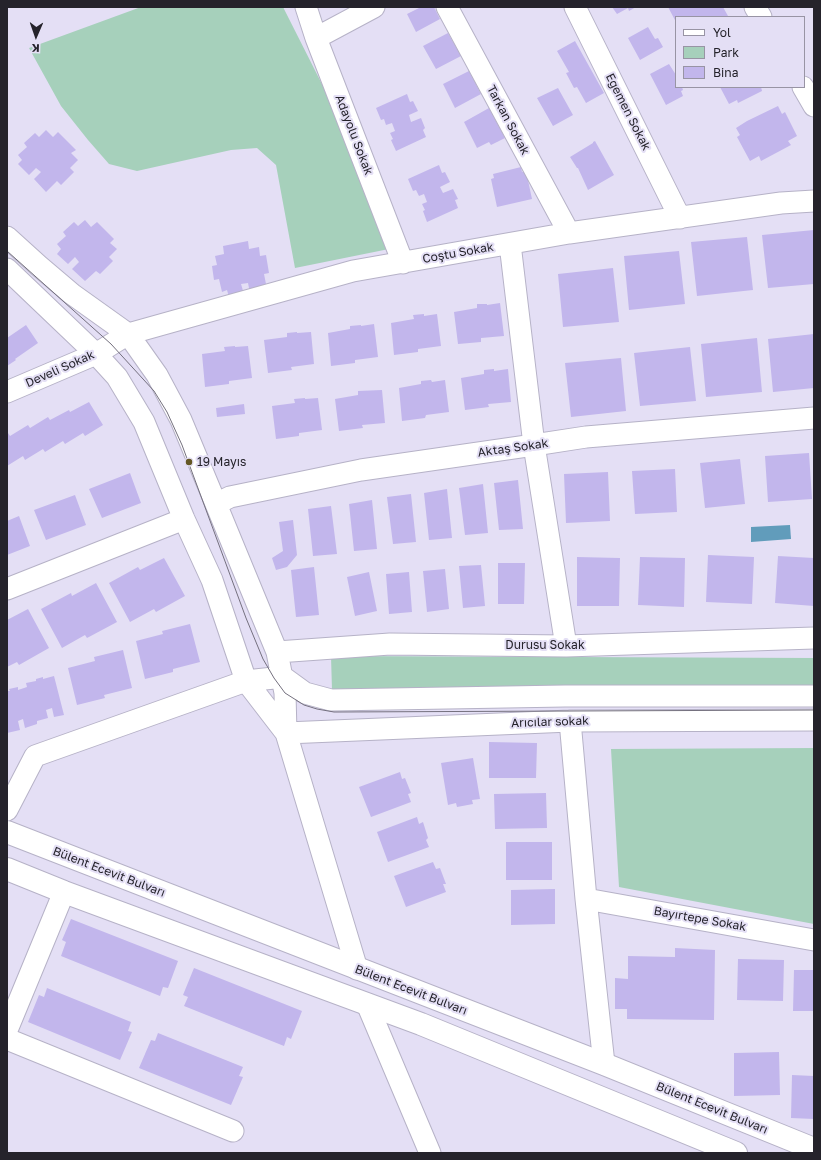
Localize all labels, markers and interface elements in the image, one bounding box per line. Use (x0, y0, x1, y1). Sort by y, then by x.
north arrow (16, 16, 56, 56)
legend (675, 16, 805, 88)
text: Yol (713, 25, 731, 40)
text: K (31, 42, 40, 55)
text: Park (713, 45, 739, 60)
text: Bina (713, 65, 738, 80)
street label: Egemen Sokak (602, 71, 654, 153)
street label: Tarkan Sokak (484, 83, 532, 157)
street label: Adayolu Sokak (332, 93, 376, 177)
street label: Coştu Sokak (421, 240, 495, 266)
street label: Develi Sokak (23, 347, 97, 391)
street label: Aktaş Sokak (477, 436, 549, 460)
place label: 19 Mayıs (197, 455, 246, 469)
marker: 19 Mayıs (184, 457, 194, 467)
street label: Durusu Sokak (505, 638, 585, 652)
street label: Arıcılar sokak (511, 713, 589, 731)
street label: Bülent Ecevit Bulvarı (51, 844, 167, 900)
street label: Bayırtepe Sokak (653, 904, 747, 934)
street label: Bülent Ecevit Bulvarı (353, 962, 469, 1018)
street label: Bülent Ecevit Bulvarı (654, 1079, 770, 1137)

